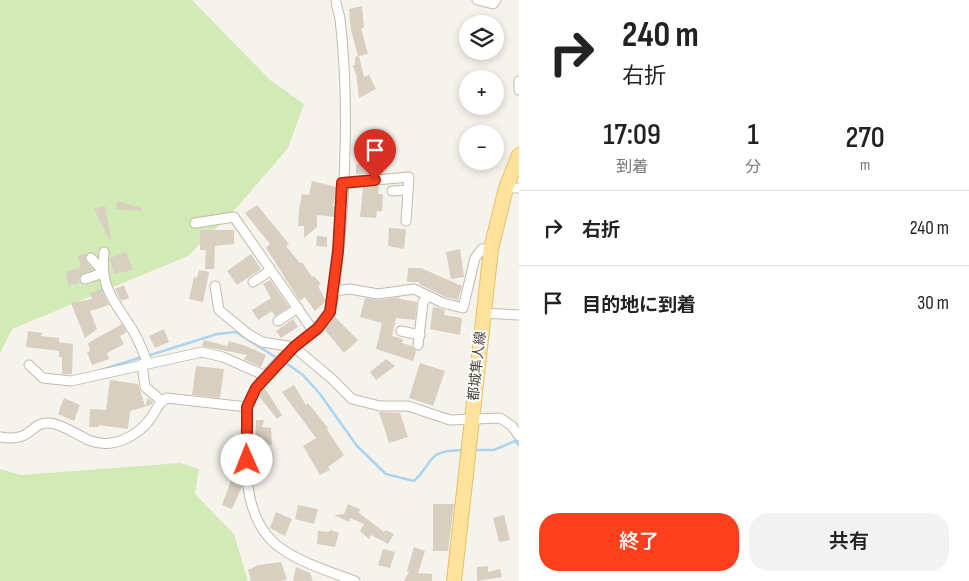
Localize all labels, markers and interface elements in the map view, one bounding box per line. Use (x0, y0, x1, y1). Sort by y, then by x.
text: 240 m (622, 14, 699, 57)
map controls (459, 15, 504, 170)
button: layers (459, 15, 504, 60)
icon: right (539, 20, 604, 85)
text: 右折 (622, 63, 666, 90)
button: + (459, 70, 504, 115)
text: 17:09 (603, 117, 661, 153)
text: 1 (748, 117, 759, 153)
text: 270 (845, 120, 885, 156)
button: − (459, 125, 504, 170)
pin (354, 129, 396, 180)
icon: arrive (361, 136, 389, 164)
text: m (860, 156, 870, 175)
text: 到着 (616, 158, 648, 177)
text: 分 (745, 158, 761, 177)
icon: right (539, 214, 567, 242)
text: 240 m (910, 217, 949, 240)
text: 右折 (582, 219, 620, 242)
icon: arrive (539, 289, 567, 317)
text: 30 m (917, 292, 949, 315)
text: 目的地に到着 (582, 294, 696, 317)
street label: 都城隼人線 (465, 330, 489, 402)
position arrow (220, 433, 272, 485)
button: 終了 (539, 513, 739, 571)
button: 共有 (749, 513, 949, 571)

